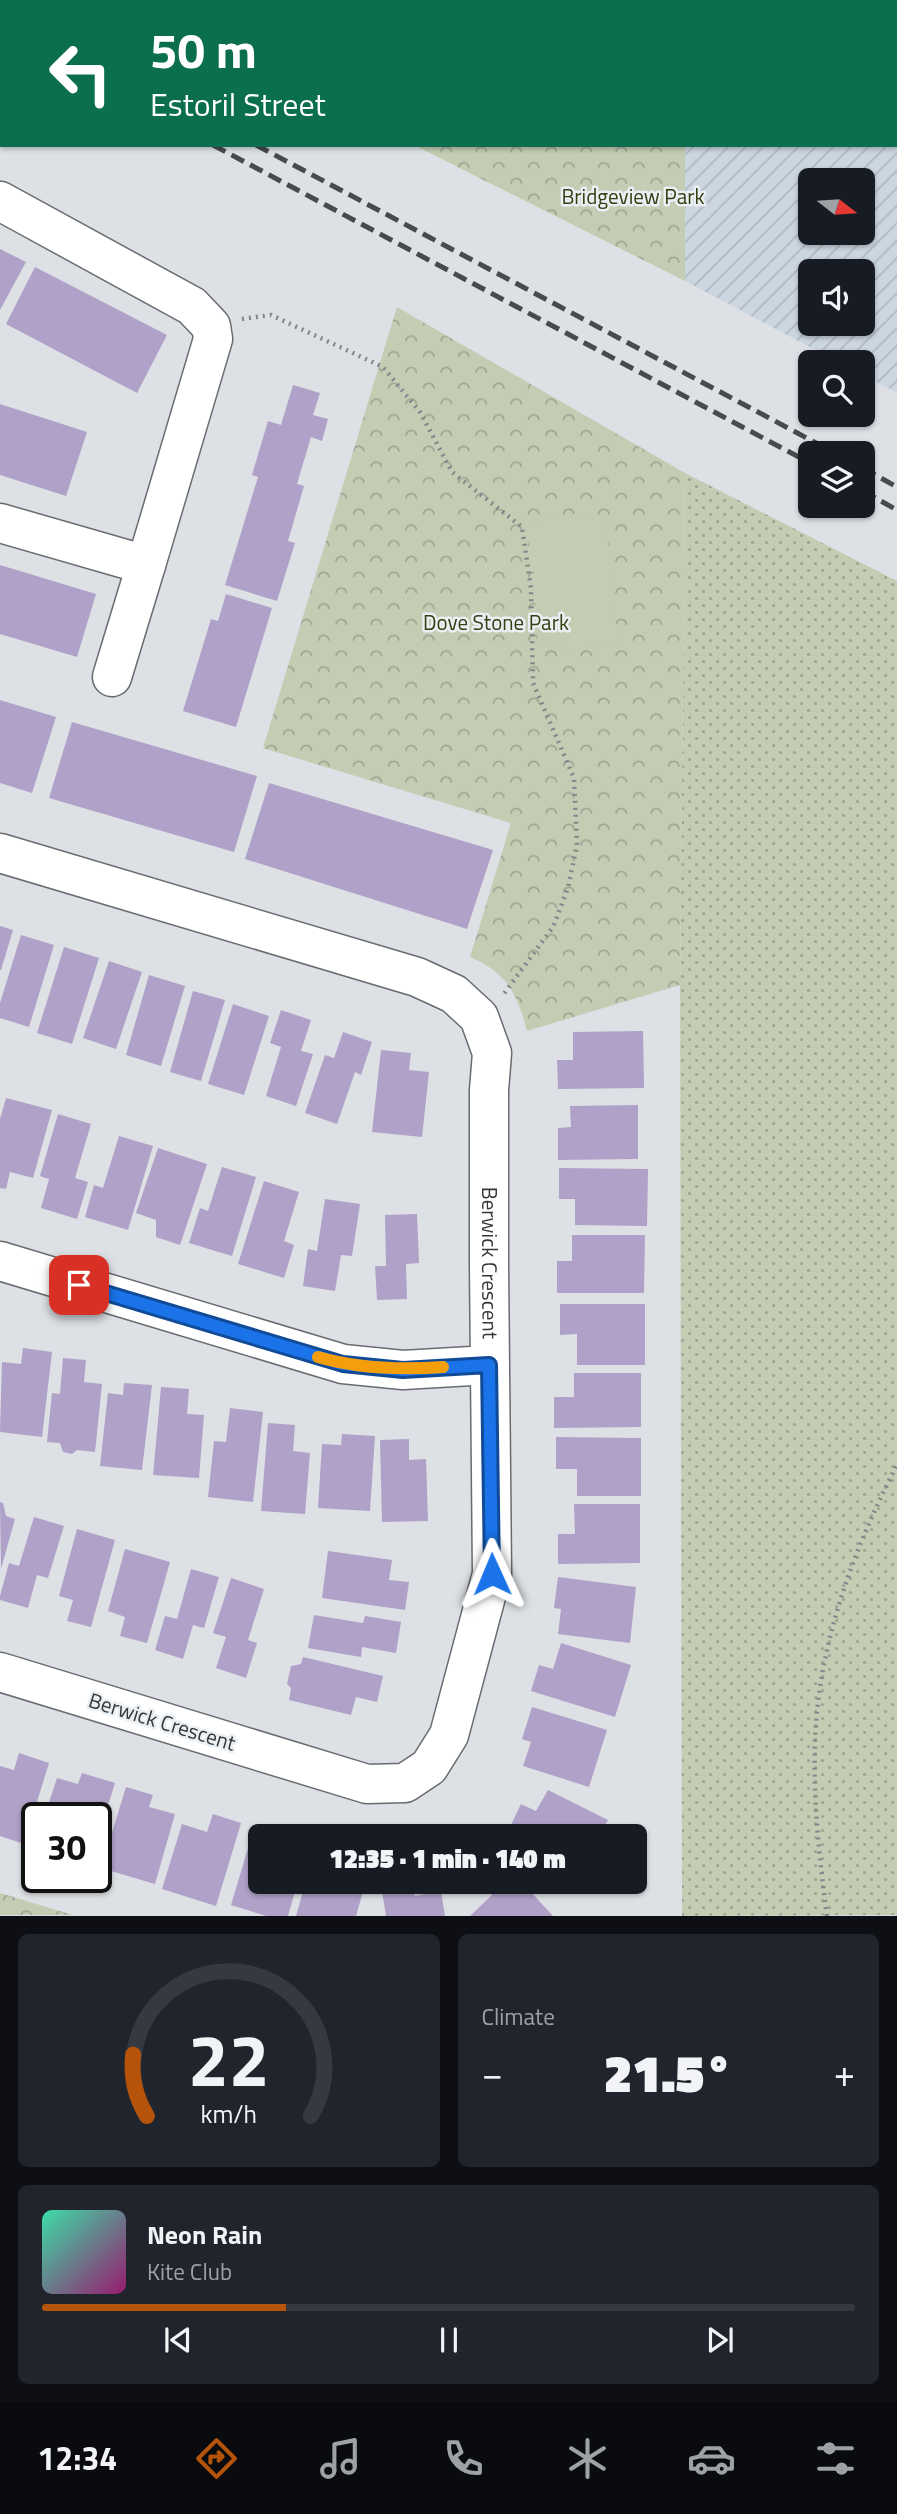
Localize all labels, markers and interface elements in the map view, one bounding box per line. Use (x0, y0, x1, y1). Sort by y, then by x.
text: 50 m (150, 12, 257, 87)
icon: left (35, 28, 126, 119)
text: Estoril Street (150, 80, 326, 128)
north arrow (798, 168, 875, 245)
map controls (798, 168, 875, 518)
park label: Bridgeview Park (561, 180, 705, 212)
button: sound (798, 259, 875, 336)
button: search (798, 350, 875, 427)
button: layers (798, 441, 875, 518)
park label: Dove Stone Park (423, 606, 569, 638)
street label: Berwick Crescent (474, 1187, 507, 1340)
pin (49, 1255, 109, 1315)
icon: arrive (60, 1266, 98, 1304)
position arrow (455, 1537, 529, 1611)
street label: Berwick Crescent (85, 1683, 240, 1759)
speed limit sign: 30 (21, 1802, 112, 1893)
text: 12:35 · 1 min · 140 m (329, 1839, 566, 1878)
text: Climate (482, 1999, 555, 2034)
text: 22 (188, 2005, 270, 2115)
text: 21.5° (604, 2033, 733, 2112)
text: − (482, 2044, 503, 2102)
text: + (834, 2044, 855, 2102)
text: km/h (200, 2095, 257, 2133)
text: Neon Rain (147, 2215, 262, 2254)
text: Kite Club (147, 2254, 232, 2289)
icon: previous (159, 2321, 197, 2359)
icon: pause (430, 2321, 468, 2359)
icon: next (701, 2321, 739, 2359)
text: 12:34 (37, 2434, 117, 2482)
icon: directions (192, 2434, 241, 2483)
icon: music (316, 2434, 365, 2483)
icon: phone (439, 2434, 488, 2483)
icon: climate (563, 2434, 612, 2483)
icon: car (687, 2434, 736, 2483)
icon: filters (811, 2434, 860, 2483)

